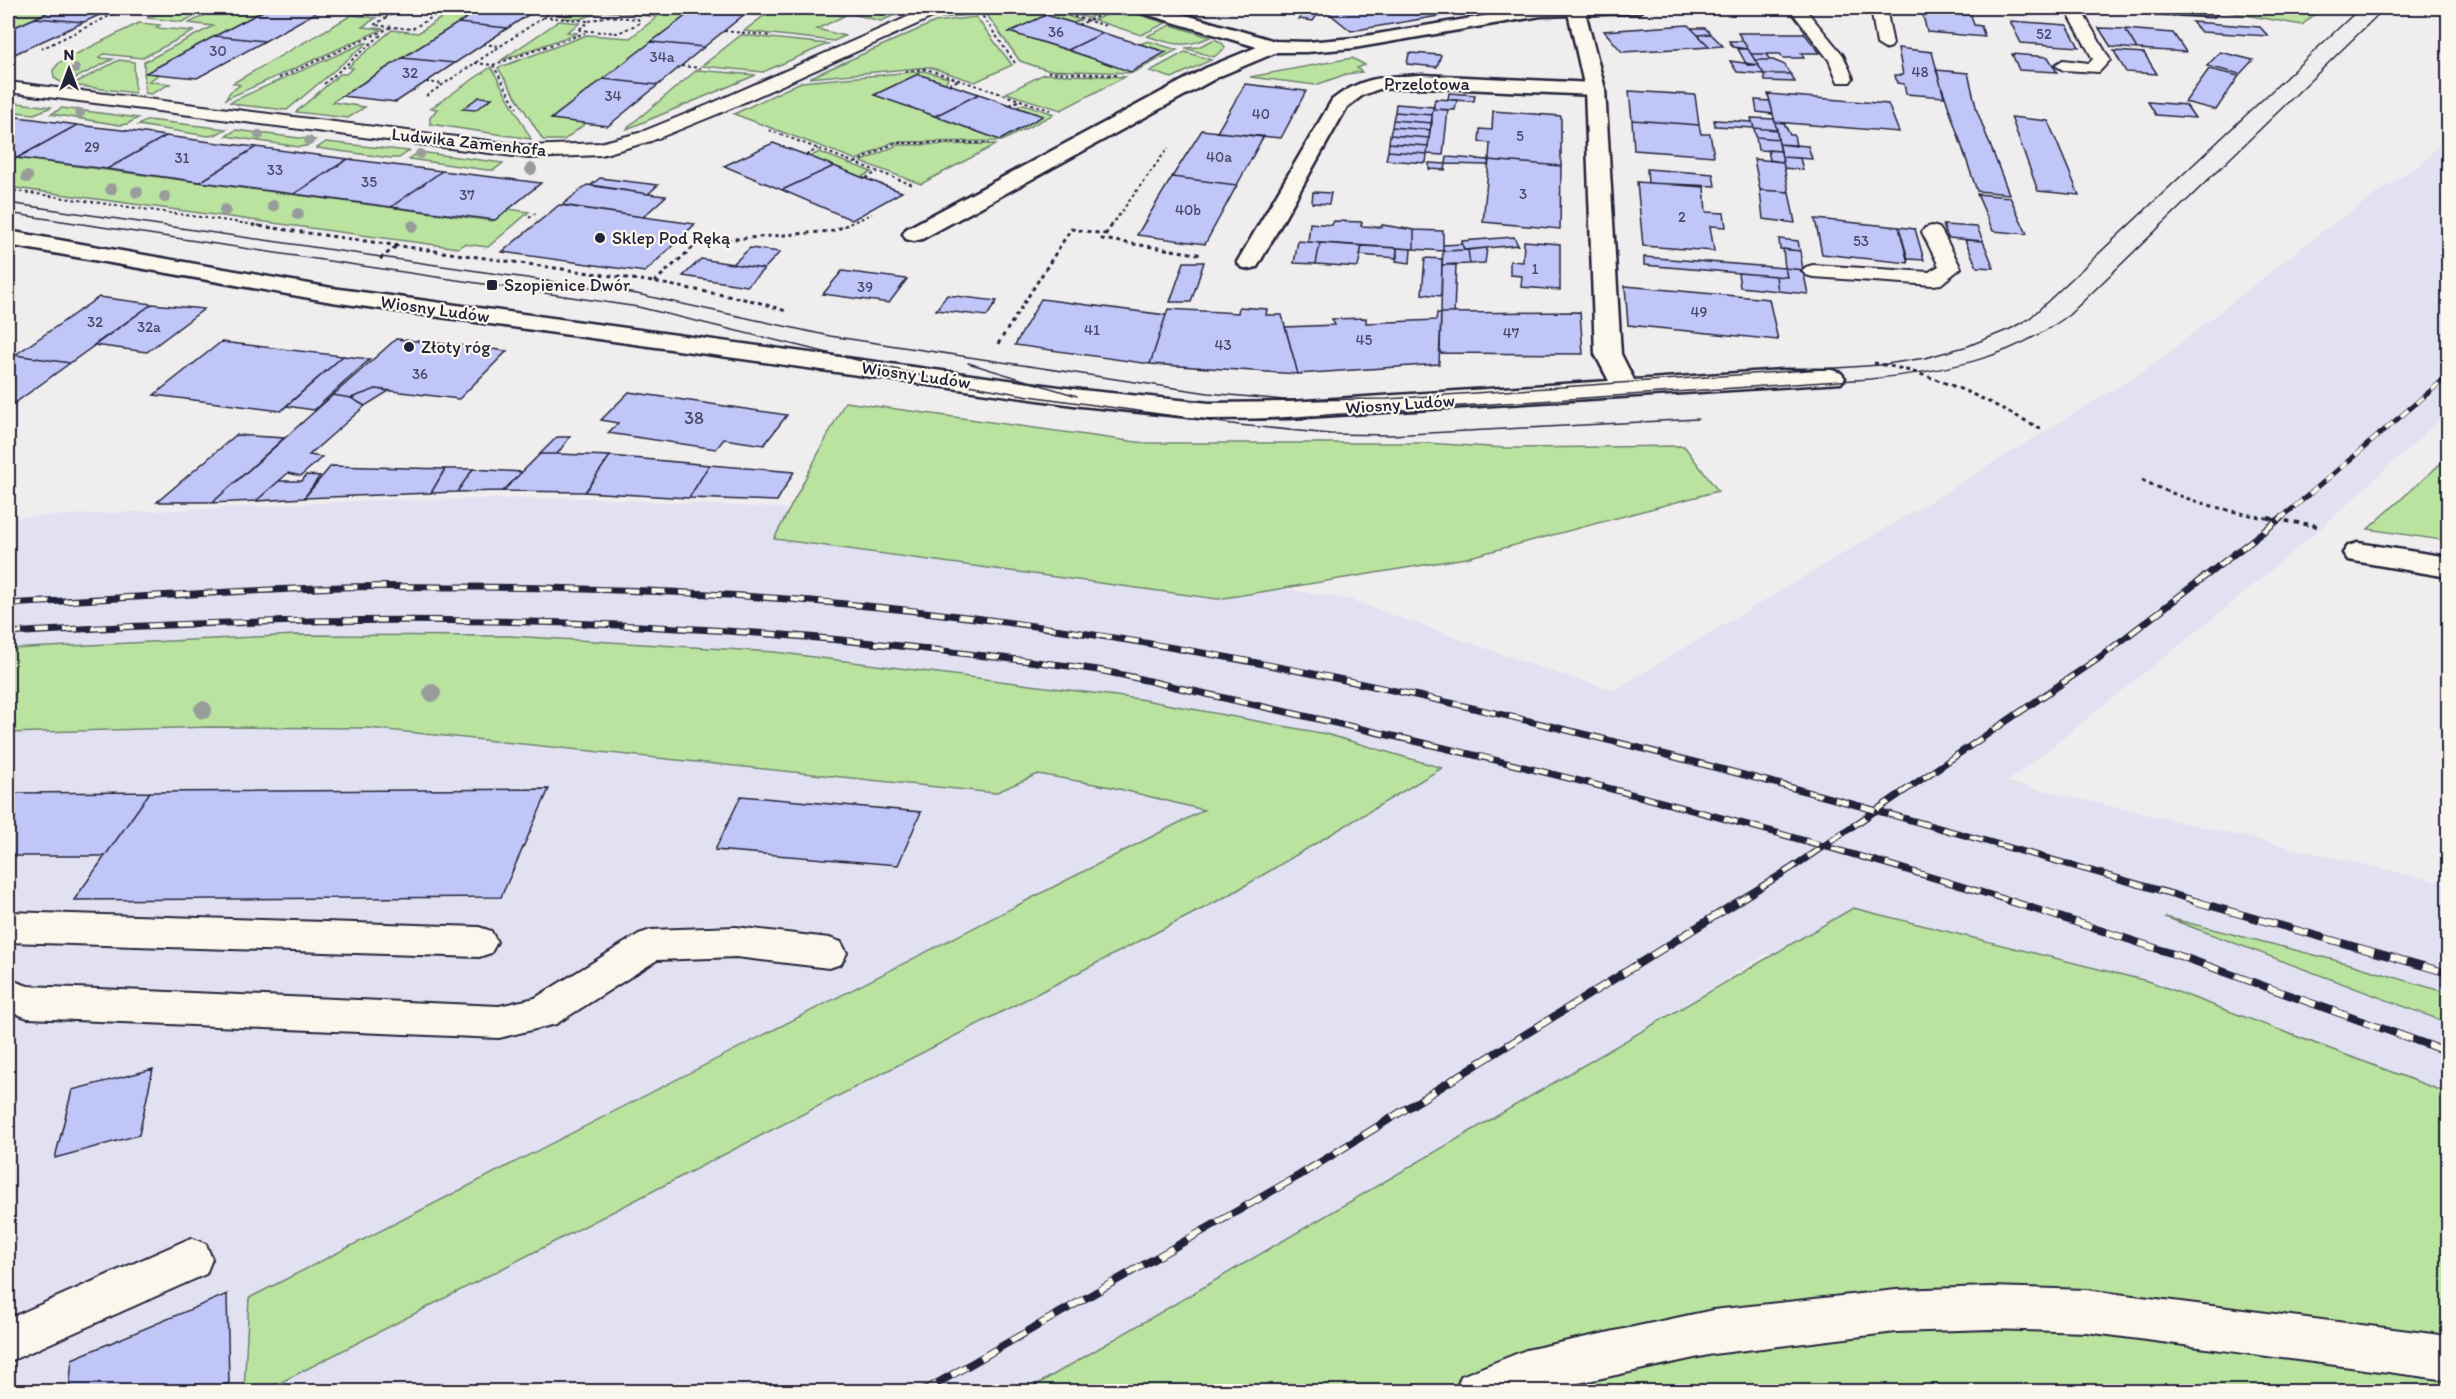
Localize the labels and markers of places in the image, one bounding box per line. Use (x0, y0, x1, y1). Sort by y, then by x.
place label: Sklep Pod Ręką (612, 227, 731, 249)
marker: Sklep Pod Ręką (593, 231, 607, 245)
place label: Szopienice Dwór (504, 274, 631, 296)
marker: Szopienice Dwór (485, 278, 499, 292)
place label: Złoty róg (421, 336, 491, 358)
marker: Złoty róg (402, 340, 416, 354)

